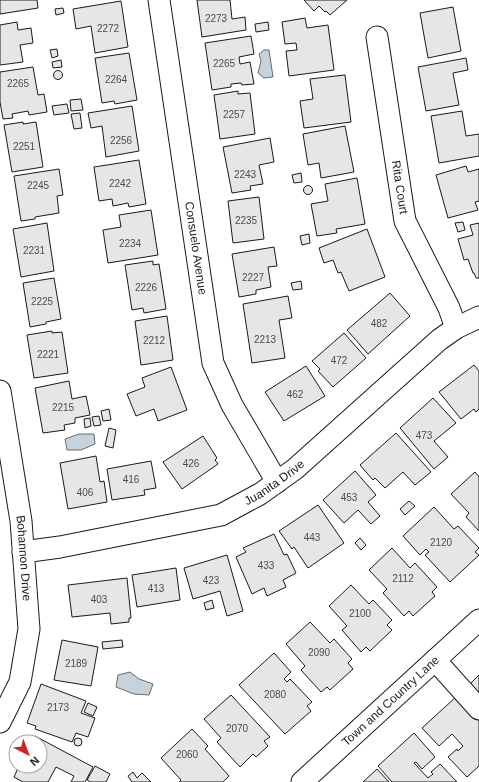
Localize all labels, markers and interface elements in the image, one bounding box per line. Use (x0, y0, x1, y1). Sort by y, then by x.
house number: 2273 (205, 13, 228, 24)
house number: 2272 (97, 23, 120, 34)
house number: 2265 (213, 58, 236, 69)
house number: 2264 (105, 74, 128, 85)
house number: 2265 (7, 78, 30, 89)
house number: 2257 (223, 109, 246, 120)
house number: 2256 (110, 135, 133, 146)
house number: 2251 (13, 141, 36, 152)
street label: Rita Court (389, 159, 411, 216)
house number: 2243 (234, 169, 257, 180)
house number: 2242 (109, 178, 132, 189)
house number: 2245 (27, 180, 50, 191)
street label: Consuelo Avenue (182, 201, 210, 296)
house number: 2235 (235, 215, 258, 226)
house number: 2234 (119, 238, 142, 249)
house number: 2231 (23, 245, 46, 256)
house number: 2227 (242, 272, 265, 283)
house number: 2226 (135, 282, 158, 293)
house number: 2225 (31, 296, 54, 307)
house number: 482 (371, 318, 388, 329)
house number: 2213 (254, 334, 277, 345)
house number: 2212 (143, 335, 166, 346)
house number: 2221 (37, 349, 60, 360)
house number: 472 (331, 355, 348, 366)
house number: 462 (287, 389, 304, 400)
house number: 2215 (52, 402, 75, 413)
house number: 473 (416, 430, 433, 441)
street label: Juanita Drive (242, 457, 308, 508)
house number: 426 (183, 458, 200, 469)
house number: 416 (123, 474, 140, 485)
house number: 406 (77, 487, 94, 498)
house number: 453 (341, 492, 358, 503)
street label: Bohannon Drive (13, 514, 34, 602)
house number: 443 (304, 532, 321, 543)
house number: 2120 (430, 537, 453, 548)
house number: 433 (258, 560, 275, 571)
house number: 2112 (392, 573, 414, 584)
house number: 423 (203, 575, 220, 586)
house number: 413 (148, 583, 165, 594)
house number: 403 (91, 594, 108, 605)
house number: 2100 (349, 608, 372, 619)
house number: 2090 (308, 647, 331, 658)
street label: Town and Country Lane (339, 653, 442, 749)
house number: 2189 (65, 658, 88, 669)
house number: 2080 (264, 689, 287, 700)
house number: 2173 (47, 702, 70, 713)
house number: 2070 (226, 723, 249, 734)
north arrow (8, 734, 48, 774)
house number: 2060 (176, 749, 199, 760)
text: N (28, 754, 42, 769)

